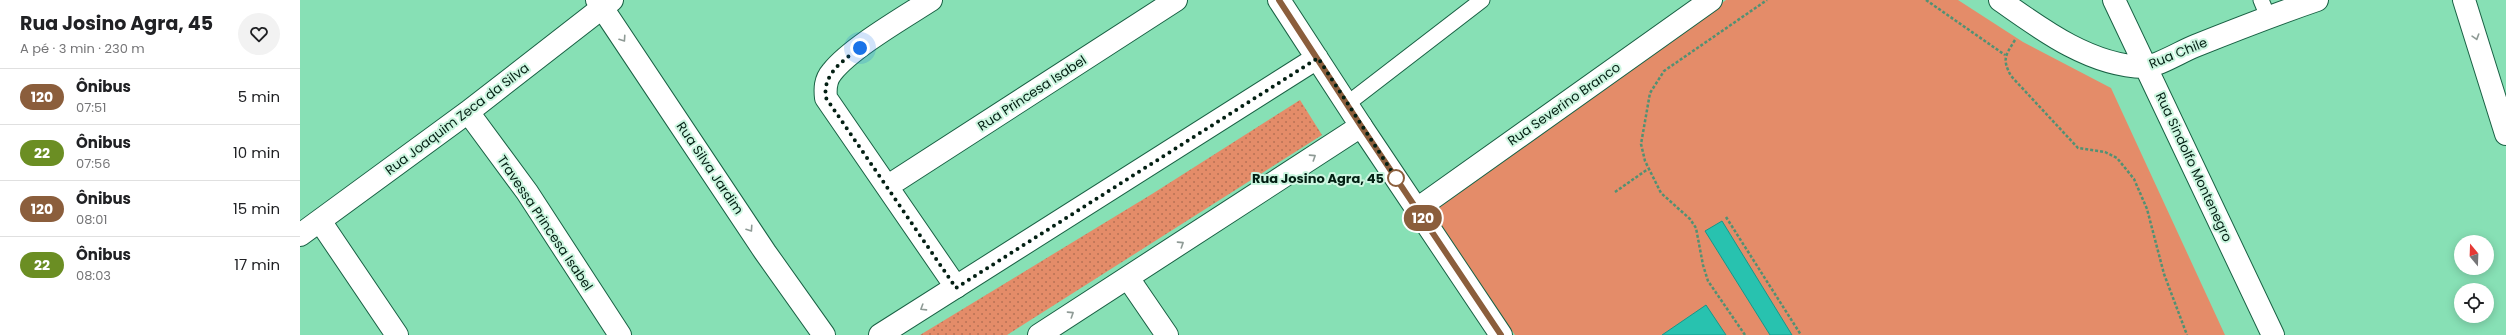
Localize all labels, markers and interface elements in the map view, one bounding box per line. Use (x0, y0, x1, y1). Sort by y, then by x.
text: Rua Josino Agra, 45 (20, 10, 213, 37)
button: heart (238, 13, 280, 55)
street label: Rua Chile (2146, 33, 2210, 73)
one-way arrow (2471, 34, 2480, 41)
one-way arrow (618, 35, 626, 42)
your location (850, 38, 870, 58)
text: A pé · 3 min · 230 m (20, 39, 145, 58)
street label: Rua Princesa Isabel (974, 51, 1090, 135)
street label: Rua Joaquim Zeca da Silva (381, 58, 533, 180)
street label: Rua Severino Branco (1504, 58, 1624, 150)
text: Ônibus (76, 76, 131, 97)
text: 5 min (238, 86, 280, 107)
text: 120 (31, 87, 53, 107)
street label: Rua Sindolfo Montenegro (2151, 89, 2237, 245)
text: 07:51 (76, 98, 106, 117)
street label: Rua Silva Jardim (672, 118, 748, 218)
text: Ônibus (76, 132, 131, 153)
text: 10 min (233, 142, 280, 163)
text: 22 (34, 143, 50, 163)
street label: Travessa Princesa Isabel (493, 152, 597, 294)
text: 07:56 (76, 154, 110, 173)
one-way arrow (1309, 155, 1316, 162)
place label: Rua Josino Agra, 45 (1252, 169, 1384, 188)
marker: Rua Josino Agra, 45 (1387, 169, 1405, 187)
text: Ônibus (76, 188, 131, 209)
text: 15 min (233, 198, 280, 219)
text: 120 (31, 199, 53, 219)
line badge: 120 (1400, 205, 1446, 231)
text: 120 (1412, 208, 1434, 228)
text: 08:01 (76, 210, 107, 229)
one-way arrow (745, 224, 752, 231)
north arrow (2454, 235, 2494, 275)
map controls (2454, 235, 2494, 323)
one-way arrow (1177, 241, 1184, 248)
text: Ônibus (76, 244, 131, 265)
text: 17 min (234, 254, 280, 275)
text: 22 (34, 255, 50, 275)
text: 08:03 (76, 266, 111, 285)
button: locate (2454, 283, 2494, 323)
one-way arrow (920, 303, 927, 311)
one-way arrow (1067, 311, 1074, 319)

